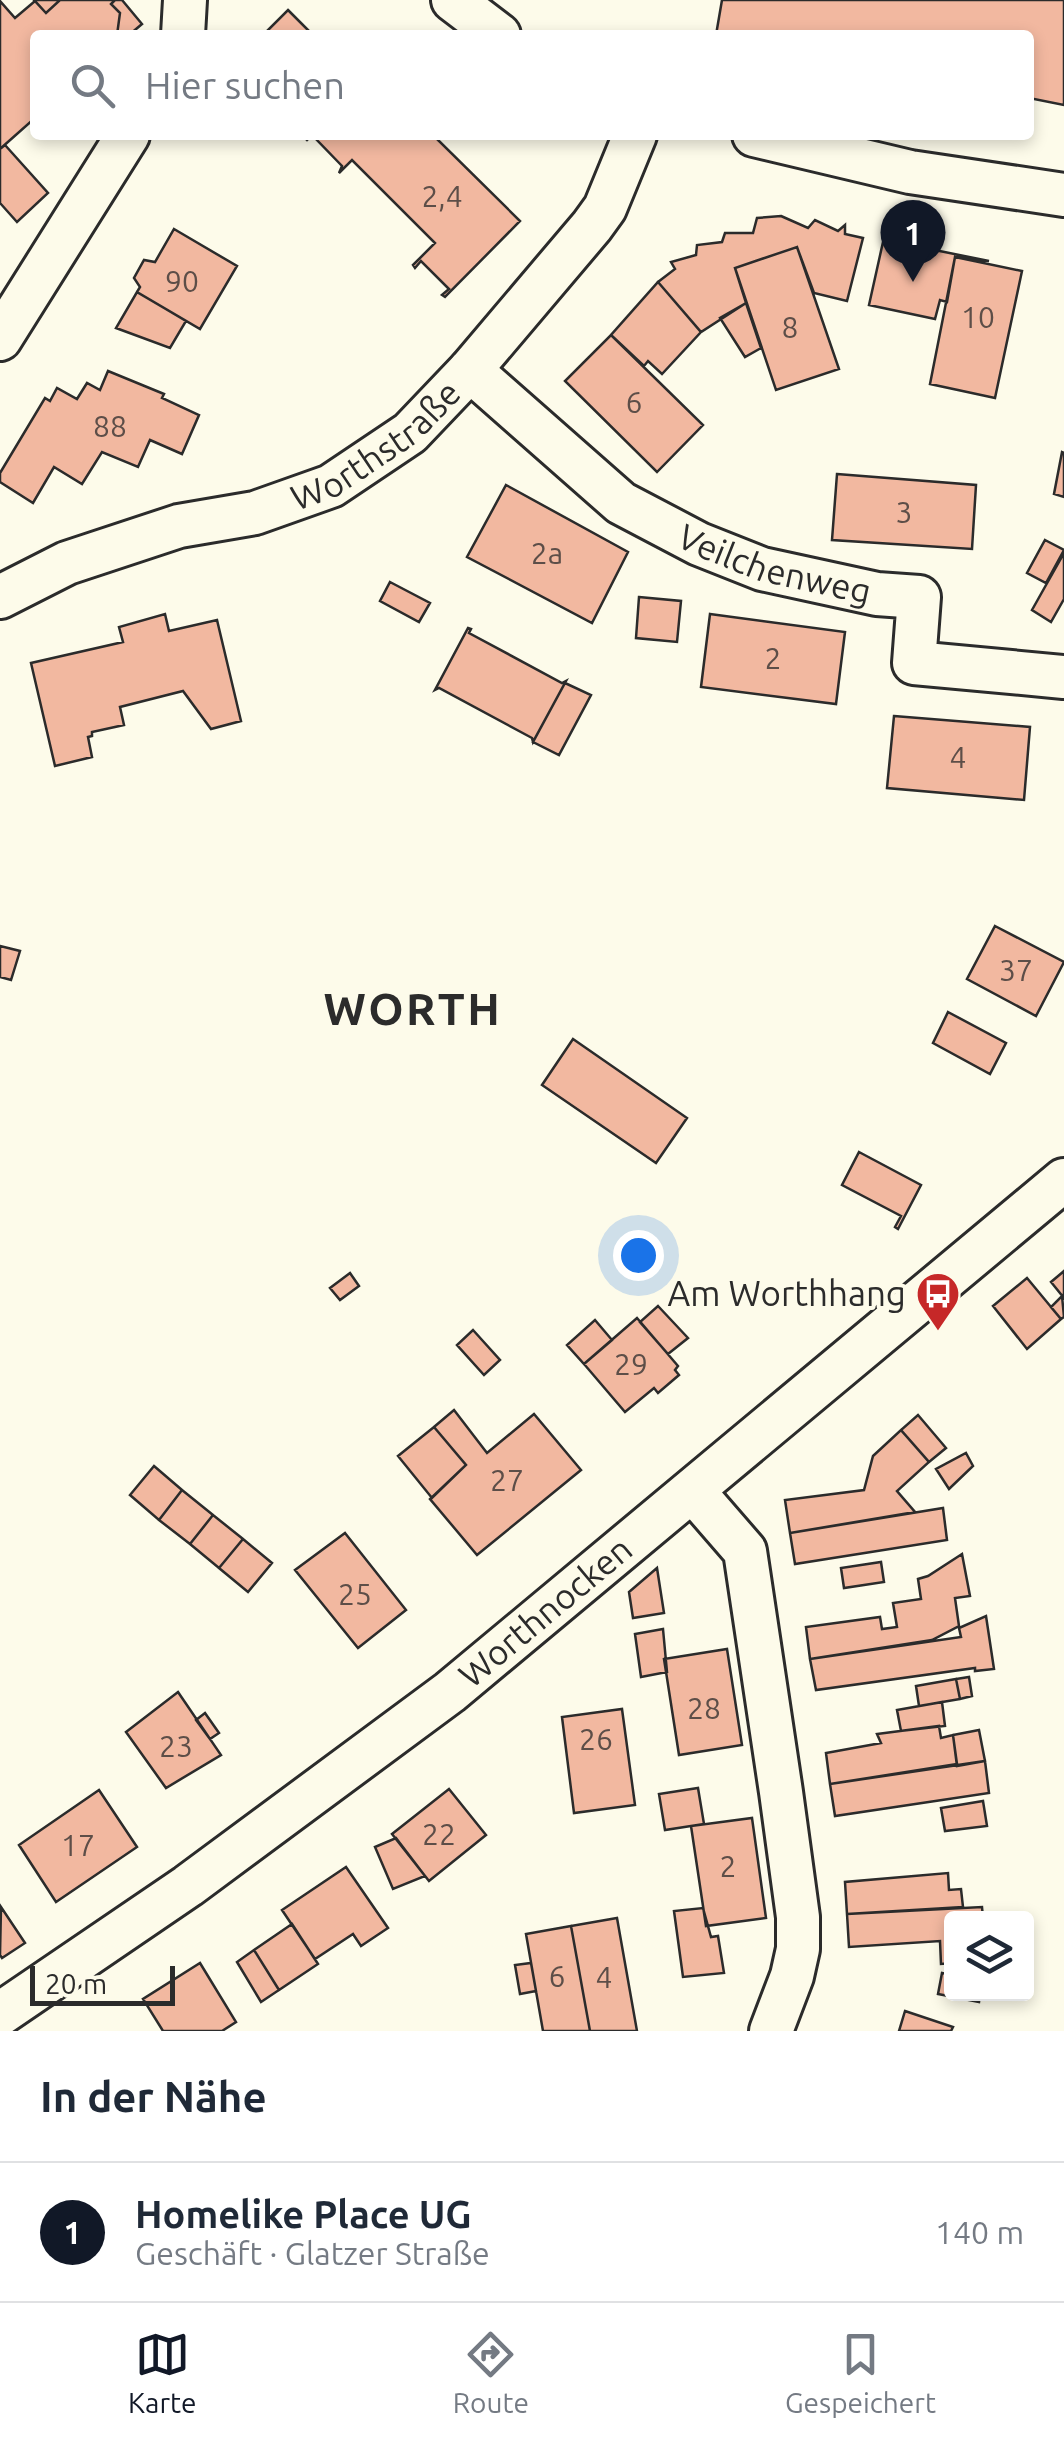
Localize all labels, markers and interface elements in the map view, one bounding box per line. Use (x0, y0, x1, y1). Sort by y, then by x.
search box (30, 30, 1034, 140)
icon: search (65, 58, 120, 113)
text: Hier suchen (145, 64, 345, 106)
house number: 2,4 (421, 179, 463, 213)
pin: 1 (880, 200, 946, 282)
house number: 90 (165, 264, 199, 298)
house number: 10 (961, 300, 995, 334)
house number: 8 (782, 310, 798, 344)
street label: Worthstraße (285, 372, 468, 518)
house number: 6 (626, 385, 642, 419)
house number: 88 (93, 409, 127, 443)
house number: 3 (896, 495, 912, 529)
street label: Veilchenweg (671, 515, 875, 611)
house number: 2a (531, 536, 563, 570)
house number: 2 (765, 641, 781, 675)
house number: 4 (950, 740, 966, 774)
house number: 37 (999, 953, 1033, 987)
district label: WORTH (324, 983, 502, 1034)
your location (613, 1230, 664, 1281)
bus stop icon: Am Worthhang (915, 1271, 961, 1332)
place label: Am Worthhang (668, 1273, 906, 1313)
house number: 29 (614, 1347, 648, 1381)
house number: 27 (490, 1463, 524, 1497)
street label: Worthnocken (451, 1528, 639, 1695)
house number: 25 (338, 1577, 372, 1611)
house number: 28 (687, 1691, 721, 1725)
house number: 26 (579, 1722, 613, 1756)
house number: 23 (159, 1729, 193, 1763)
house number: 22 (422, 1817, 456, 1851)
house number: 17 (61, 1828, 95, 1862)
house number: 2 (720, 1849, 736, 1883)
map controls (944, 1911, 1034, 2001)
button: layers (944, 1911, 1034, 2001)
house number: 6 (549, 1959, 565, 1993)
house number: 4 (596, 1960, 612, 1994)
scale bar (30, 1961, 175, 2006)
text: 20 m (45, 1968, 107, 1999)
text: In der Nähe (40, 2073, 267, 2120)
text: Homelike Place UG (135, 2193, 472, 2235)
text: 1 (63, 2214, 82, 2250)
text: 140 m (935, 2214, 1024, 2250)
text: Geschäft · Glatzer Straße (135, 2235, 490, 2271)
tab: Karte (128, 2327, 197, 2418)
tab: Route (453, 2327, 529, 2418)
tab: Gespeichert (785, 2327, 936, 2418)

